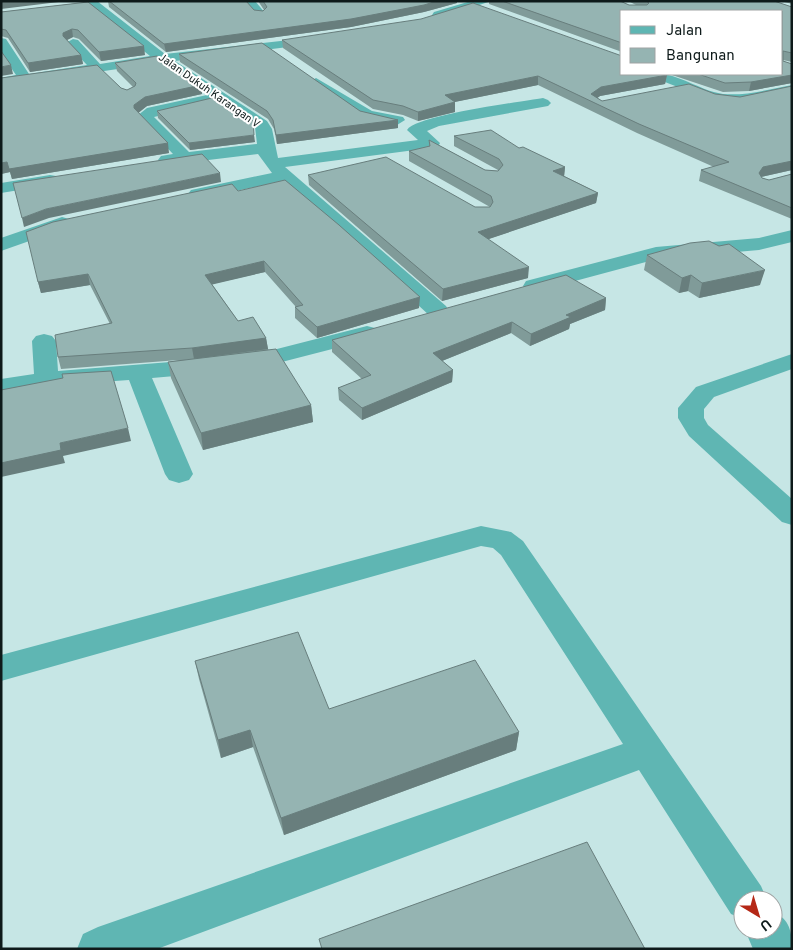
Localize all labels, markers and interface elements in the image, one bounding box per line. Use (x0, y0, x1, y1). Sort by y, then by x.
legend (620, 10, 783, 75)
text: Jalan (666, 22, 703, 41)
text: Bangunan (666, 47, 735, 66)
street label: Jalan Dukuh Karangan V (156, 51, 262, 131)
north arrow (733, 890, 783, 940)
text: U (756, 914, 774, 934)

